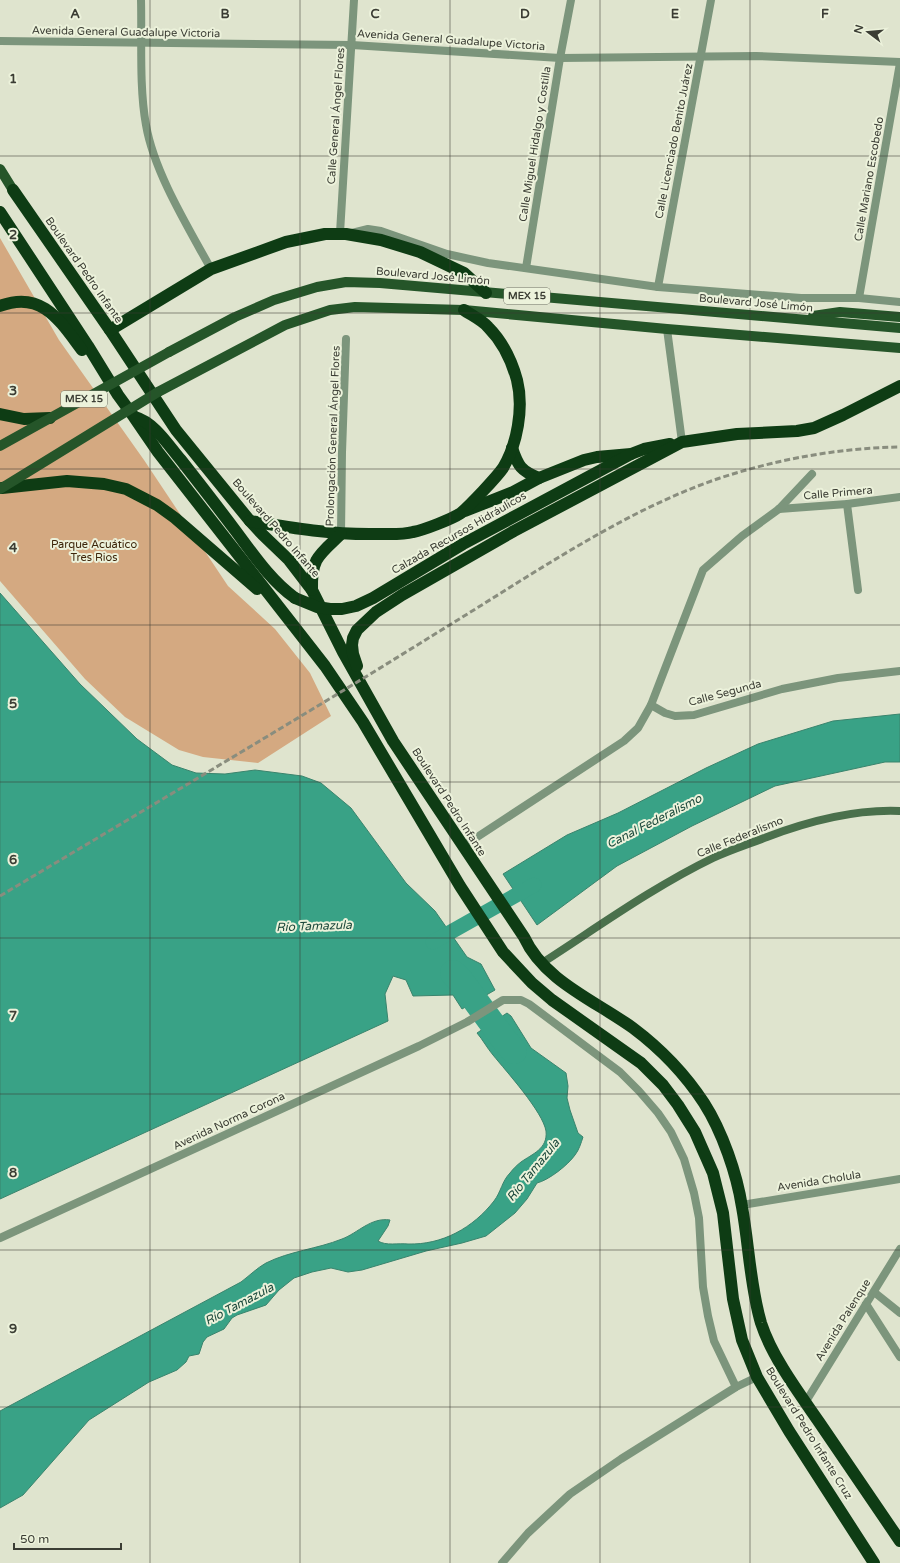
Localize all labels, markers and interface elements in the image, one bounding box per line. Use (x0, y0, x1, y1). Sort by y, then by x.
text: A (70, 6, 80, 22)
text: B (220, 6, 230, 22)
text: C (370, 6, 380, 22)
text: D (520, 6, 530, 22)
text: E (671, 6, 679, 22)
text: F (821, 6, 829, 22)
north arrow (848, 12, 888, 52)
text: N (851, 23, 866, 35)
street label: Avenida General Guadalupe Victoria (32, 24, 220, 40)
street label: Avenida General Guadalupe Victoria (356, 27, 546, 53)
street label: Calle General Ángel Flores (324, 47, 347, 185)
street label: Calle Licenciado Benito Juárez (653, 62, 696, 220)
street label: Calle Miguel Hidalgo y Costilla (516, 65, 554, 223)
text: 1 (9, 71, 17, 87)
street label: Calle Mariano Escobedo (852, 115, 886, 242)
street label: Boulevard Pedro Infante (42, 215, 126, 325)
text: 2 (9, 227, 17, 243)
street label: Boulevard José Limón (375, 265, 491, 287)
road number: MEX 15 (504, 288, 550, 304)
street label: Boulevard José Limón (698, 292, 814, 314)
street label: Prolongación General Ángel Flores (322, 345, 343, 527)
text: 3 (9, 383, 17, 399)
road number: MEX 15 (61, 391, 107, 407)
street label: Boulevard Pedro Infante (230, 476, 322, 580)
street label: Calle Primera (803, 484, 873, 502)
street label: Calzada Recursos Hidráulicos (389, 489, 529, 577)
park label: Parque Acuático Tres Rios (51, 538, 137, 564)
text: 4 (9, 540, 18, 556)
street label: Calle Segunda (687, 677, 763, 709)
text: 5 (9, 696, 17, 712)
street label: Boulevard Pedro Infante (409, 745, 489, 859)
water label: Canal Federalismo (604, 791, 704, 851)
street label: Calle Federalismo (695, 814, 785, 860)
text: 6 (9, 852, 17, 868)
water label: Río Tamazula (276, 918, 352, 934)
text: 7 (9, 1008, 17, 1024)
street label: Avenida Norma Corona (171, 1089, 287, 1153)
water label: Río Tamazula (504, 1136, 562, 1204)
text: 8 (9, 1165, 17, 1181)
street label: Avenida Cholula (776, 1168, 862, 1194)
street label: Avenida Palenque (813, 1277, 873, 1363)
water label: Río Tamazula (202, 1280, 276, 1328)
text: 9 (9, 1321, 17, 1337)
street label: Boulevard Pedro Infante Cruz (763, 1365, 855, 1502)
scale bar (14, 1525, 121, 1551)
text: 50 m (20, 1532, 49, 1546)

